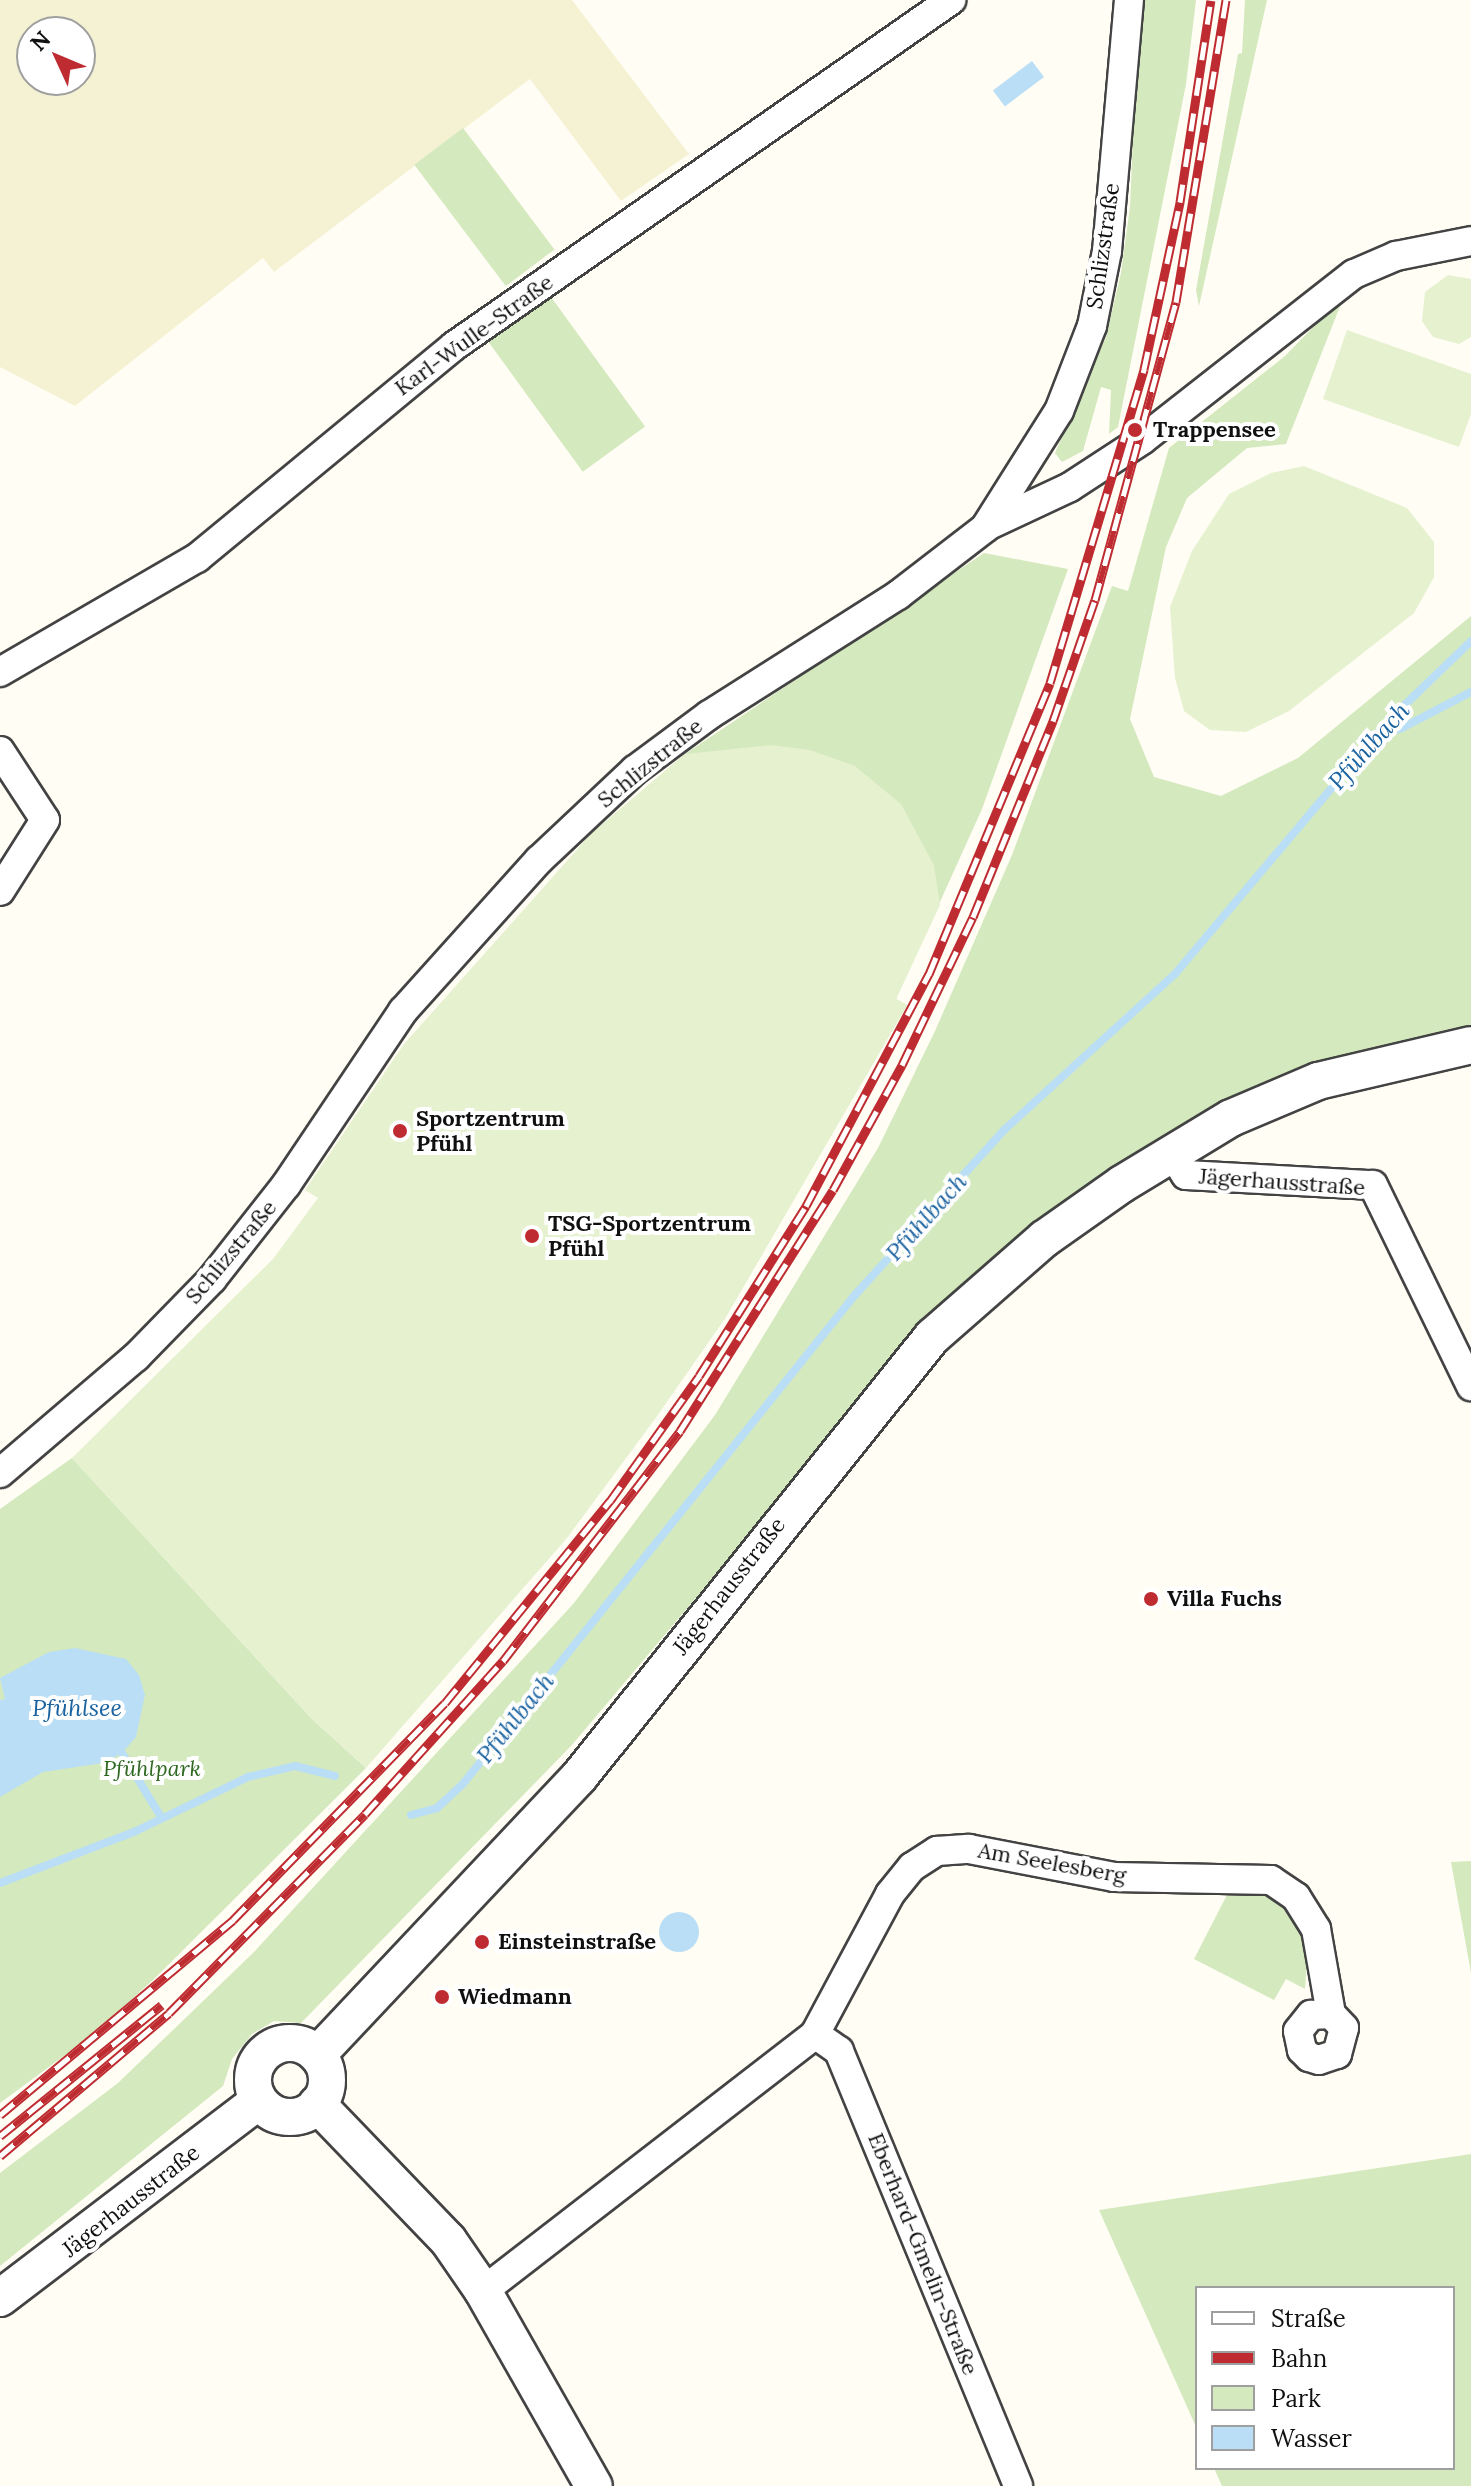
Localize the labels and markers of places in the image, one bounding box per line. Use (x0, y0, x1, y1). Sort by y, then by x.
place label: Trappensee (1153, 417, 1276, 443)
marker: Trappensee (1124, 419, 1146, 441)
place label: Sportzentrum Pfühl (416, 1105, 565, 1156)
marker: Sportzentrum Pfühl (391, 1122, 409, 1140)
place label: TSG-Sportzentrum Pfühl (548, 1210, 751, 1262)
marker: TSG-Sportzentrum Pfühl (523, 1227, 541, 1245)
place label: Villa Fuchs (1167, 1586, 1282, 1612)
marker: Villa Fuchs (1142, 1590, 1160, 1608)
place label: Einsteinstraße (498, 1929, 656, 1955)
marker: Einsteinstraße (473, 1933, 491, 1951)
place label: Wiedmann (458, 1984, 572, 2010)
marker: Wiedmann (433, 1988, 451, 2006)

